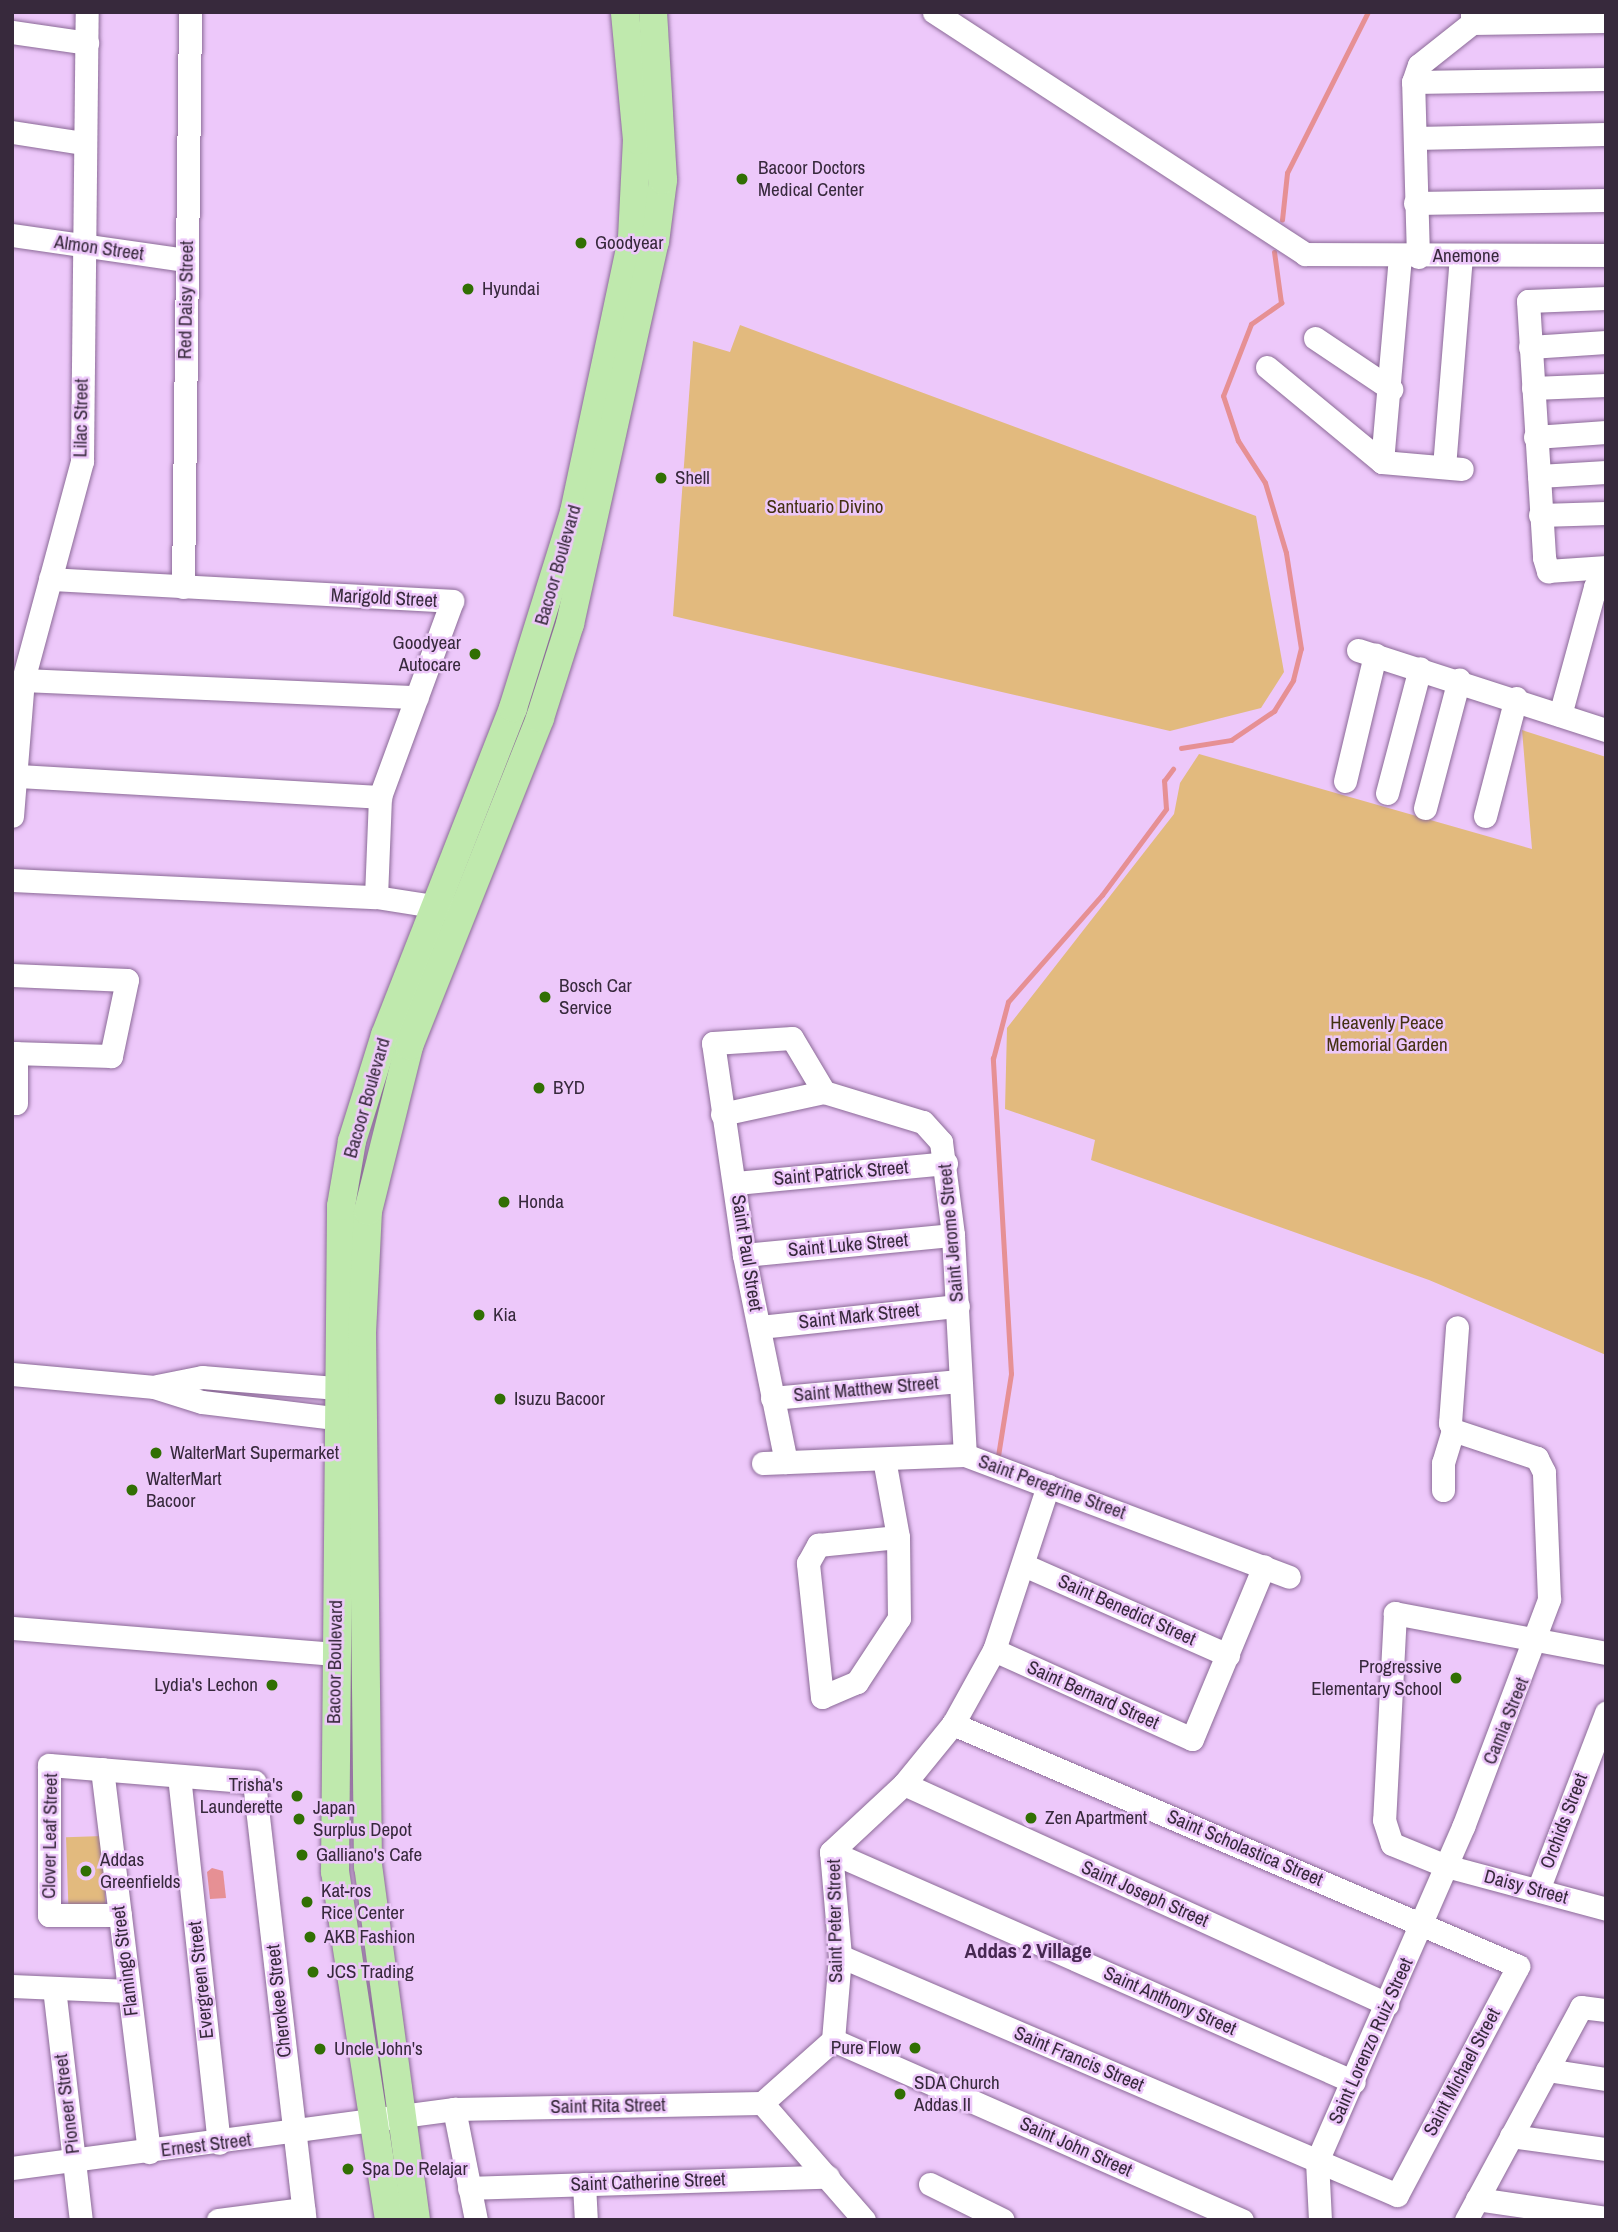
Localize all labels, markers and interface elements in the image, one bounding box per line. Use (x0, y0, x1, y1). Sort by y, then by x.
place label: Bacoor Doctors Medical Center (758, 157, 865, 201)
marker: Bacoor Doctors Medical Center (732, 169, 752, 189)
street label: Almon Street (53, 230, 145, 266)
place label: Goodyear (595, 232, 663, 254)
marker: Goodyear (573, 235, 589, 251)
street label: Red Daisy Street (174, 240, 198, 360)
street label: Anemone (1433, 245, 1499, 267)
place label: Hyundai (482, 278, 540, 300)
marker: Hyundai (460, 281, 476, 297)
street label: Lilac Street (69, 378, 93, 458)
place label: Shell (675, 467, 710, 489)
marker: Shell (653, 470, 669, 486)
park label: Santuario Divino (767, 496, 883, 518)
street label: Bacoor Boulevard (530, 502, 586, 628)
street label: Marigold Street (330, 584, 438, 612)
place label: Goodyear Autocare (393, 632, 461, 676)
marker: Goodyear Autocare (467, 646, 483, 662)
place label: Bosch Car Service (559, 975, 632, 1019)
marker: Bosch Car Service (537, 989, 553, 1005)
park label: Heavenly Peace Memorial Garden (1326, 1012, 1448, 1056)
street label: Bacoor Boulevard (339, 1035, 395, 1161)
place label: BYD (553, 1077, 585, 1099)
marker: BYD (531, 1080, 547, 1096)
street label: Saint Patrick Street (773, 1156, 909, 1190)
street label: Saint Jerome Street (934, 1163, 968, 1303)
place label: Honda (518, 1191, 564, 1213)
street label: Saint Paul Street (727, 1193, 767, 1313)
marker: Honda (496, 1194, 512, 1210)
street label: Saint Luke Street (787, 1228, 909, 1262)
street label: Saint Mark Street (798, 1298, 920, 1334)
place label: Kia (493, 1304, 516, 1326)
marker: Kia (471, 1307, 487, 1323)
street label: Saint Matthew Street (793, 1371, 939, 1407)
place label: Isuzu Bacoor (514, 1388, 605, 1410)
marker: Isuzu Bacoor (492, 1391, 508, 1407)
place label: WalterMart Supermarket (170, 1442, 339, 1464)
marker: WalterMart Supermarket (148, 1445, 164, 1461)
street label: Saint Peregrine Street (975, 1450, 1129, 1524)
place label: WalterMart Bacoor (146, 1468, 222, 1512)
marker: WalterMart Bacoor (124, 1482, 140, 1498)
street label: Saint Benedict Street (1055, 1569, 1199, 1651)
street label: Bacoor Boulevard (323, 1600, 347, 1724)
street label: Saint Bernard Street (1023, 1656, 1163, 1734)
place label: Progressive Elementary School (1311, 1656, 1442, 1700)
marker: Progressive Elementary School (1448, 1670, 1464, 1686)
place label: Lydia's Lechon (154, 1674, 258, 1696)
street label: Camia Street (1478, 1674, 1534, 1768)
marker: Lydia's Lechon (264, 1677, 280, 1693)
street label: Orchids Street (1535, 1770, 1593, 1872)
street label: Clover Leaf Street (38, 1773, 62, 1899)
place label: Trisha's Launderette (200, 1774, 283, 1818)
marker: Trisha's Launderette (289, 1788, 305, 1804)
place label: Japan Surplus Depot (313, 1797, 412, 1841)
street label: Saint Scholastica Street (1164, 1805, 1326, 1891)
place label: Zen Apartment (1045, 1807, 1148, 1829)
marker: Zen Apartment (1023, 1810, 1039, 1826)
marker: Japan Surplus Depot (291, 1811, 307, 1827)
place label: Galliano's Cafe (316, 1844, 422, 1866)
marker: Galliano's Cafe (294, 1847, 310, 1863)
place label: Addas Greenfields (100, 1849, 181, 1893)
street label: Saint Joseph Street (1078, 1856, 1212, 1932)
street label: Saint Peter Street (823, 1859, 847, 1983)
marker: Addas Greenfields (78, 1863, 94, 1879)
street label: Daisy Street (1482, 1865, 1570, 1909)
place label: Kat-ros Rice Center (321, 1880, 404, 1924)
marker: Kat-ros Rice Center (299, 1894, 315, 1910)
street label: Flamingo Street (107, 1905, 143, 2017)
street label: Evergreen Street (184, 1920, 218, 2040)
place label: AKB Fashion (324, 1926, 415, 1948)
marker: AKB Fashion (302, 1929, 318, 1945)
district label: Addas 2 Village (964, 1938, 1092, 1964)
street label: Cherokee Street (262, 1943, 296, 2059)
street label: Saint Lorenzo Ruiz Street (1324, 1954, 1418, 2128)
place label: JCS Trading (327, 1961, 414, 1983)
street label: Saint Anthony Street (1100, 1961, 1240, 2041)
marker: JCS Trading (305, 1964, 321, 1980)
street label: Saint Michael Street (1419, 2004, 1505, 2140)
street label: Saint Francis Street (1011, 2021, 1147, 2097)
place label: Pure Flow (831, 2037, 901, 2059)
place label: Uncle John's (334, 2038, 423, 2060)
marker: Pure Flow (907, 2040, 923, 2056)
marker: Uncle John's (312, 2041, 328, 2057)
street label: Pioneer Street (50, 2053, 84, 2155)
place label: SDA Church Addas II (914, 2072, 1001, 2116)
marker: SDA Church Addas II (892, 2086, 908, 2102)
street label: Saint Rita Street (550, 2094, 666, 2118)
street label: Saint John Street (1016, 2112, 1136, 2182)
street label: Ernest Street (159, 2128, 253, 2162)
place label: Spa De Relajar (362, 2158, 468, 2180)
marker: Spa De Relajar (340, 2161, 356, 2177)
street label: Saint Catherine Street (570, 2168, 726, 2196)

